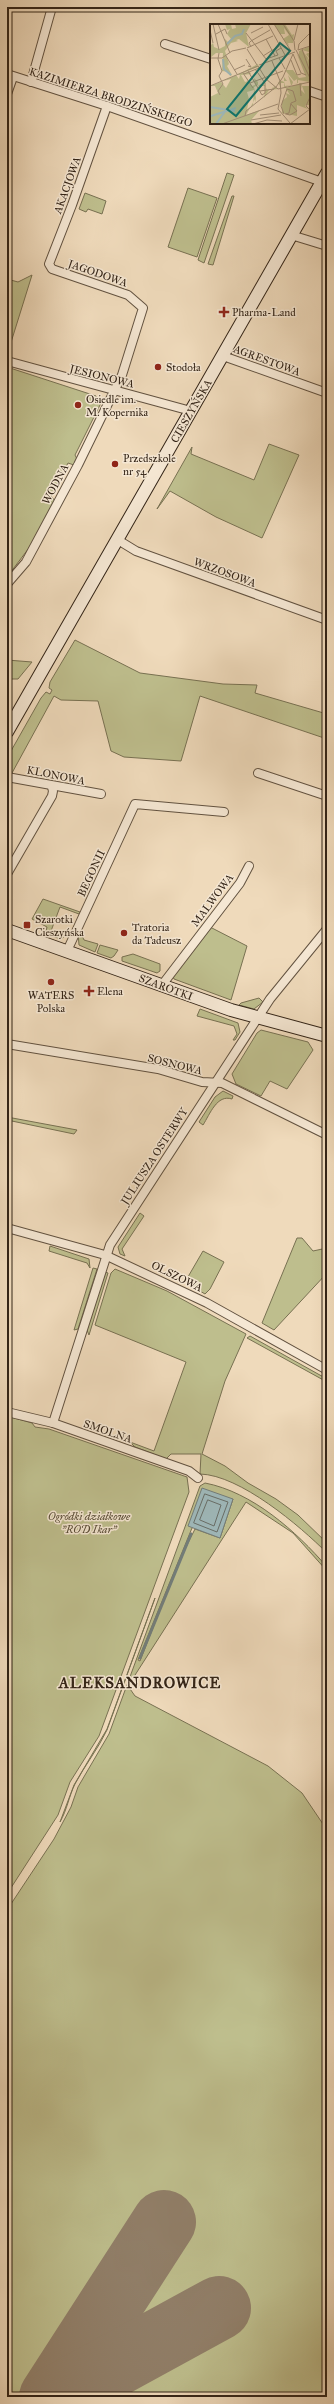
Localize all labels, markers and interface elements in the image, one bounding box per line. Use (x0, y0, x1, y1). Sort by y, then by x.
inset map (210, 24, 310, 124)
street label: KAZIMIERZA BRODZIŃSKIEGO (28, 64, 194, 130)
street label: AKACJOWA (51, 154, 85, 217)
street label: JAGODOWA (65, 257, 130, 291)
place label: Pharma-Land (232, 306, 296, 319)
marker: Pharma-Land (219, 307, 229, 317)
street label: AGRESTOWA (231, 342, 303, 379)
place label: Stodoła (166, 361, 201, 374)
street label: JESIONOWA (67, 362, 136, 392)
marker: Stodoła (153, 362, 163, 372)
street label: CIESZYŃSKA (167, 376, 215, 445)
place label: Osiedle im. M. Kopernika (86, 393, 149, 419)
marker: Osiedle im. M. Kopernika (73, 400, 83, 410)
place label: Przedszkole nr 54 (123, 452, 176, 478)
marker: Przedszkole nr 54 (110, 459, 120, 469)
street label: WODNA (39, 461, 72, 507)
street label: WRZOSOWA (192, 555, 258, 590)
street label: KLONOWA (26, 763, 87, 788)
street label: BEGONII (75, 848, 108, 899)
street label: MALWOWA (188, 871, 237, 929)
place label: Szarotki Cieszyńska (35, 913, 84, 939)
marker: Szarotki Cieszyńska (22, 920, 32, 930)
place label: Tratoria da Tadeusz (132, 921, 181, 947)
marker: Tratoria da Tadeusz (119, 928, 129, 938)
street label: SZAROTKI (137, 972, 195, 1003)
marker: WATERS Polska (46, 977, 56, 987)
place label: Elena (97, 985, 123, 998)
marker: Elena (84, 986, 94, 996)
place label: WATERS Polska (28, 989, 74, 1015)
street label: SOSNOWA (146, 1051, 204, 1078)
street label: JULIUSZA OSTERWY (118, 1105, 192, 1208)
street label: OLSZOWA (149, 1259, 205, 1295)
street label: SMOLNA (82, 1417, 134, 1446)
park label: Ogródki działkowe "ROD Ikar" (48, 1510, 131, 1536)
district label: ALEKSANDROWICE (58, 1674, 221, 1692)

